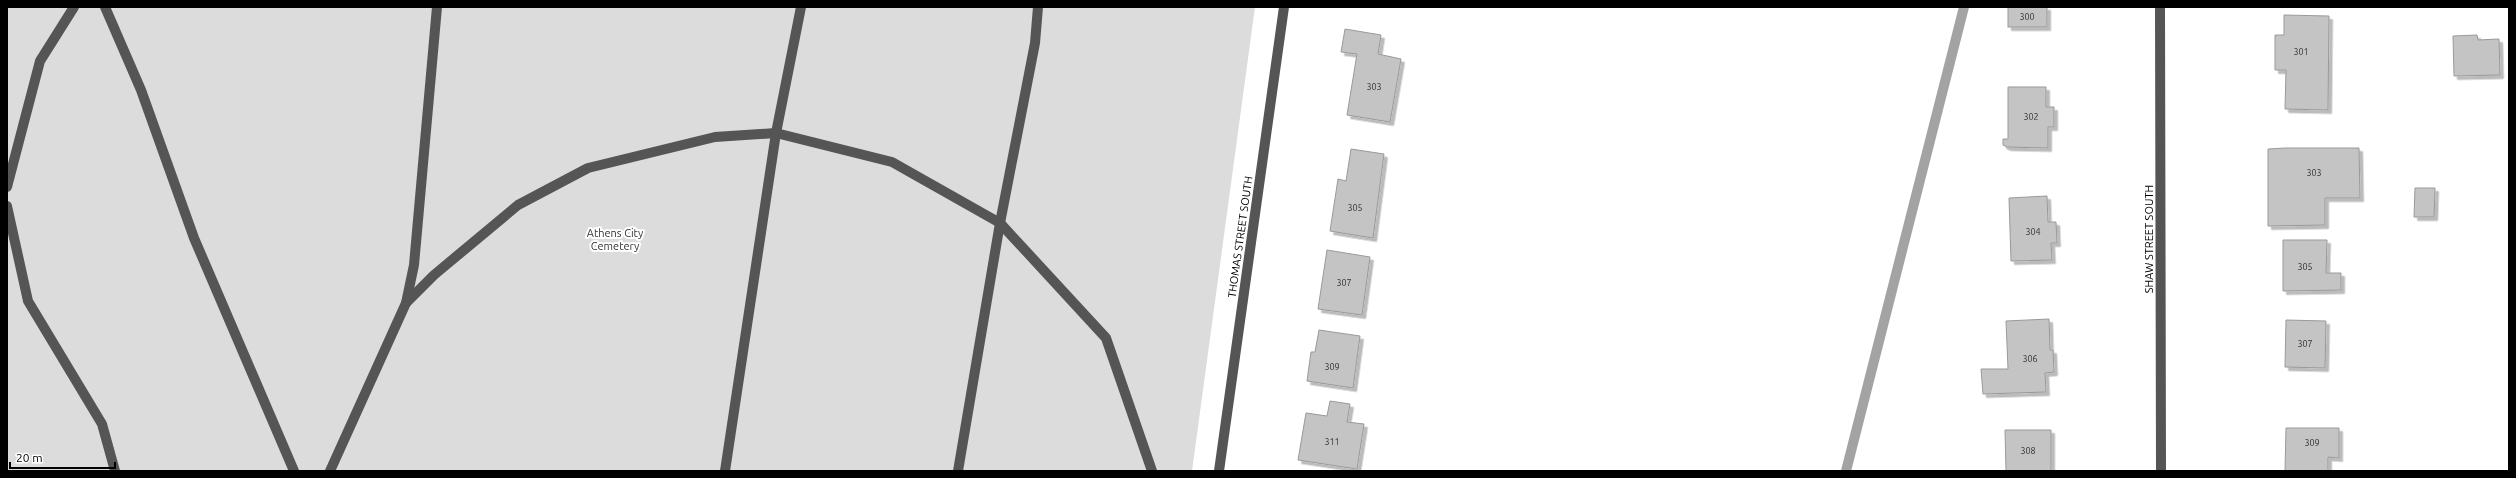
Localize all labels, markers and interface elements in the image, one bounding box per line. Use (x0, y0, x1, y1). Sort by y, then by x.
house number: 300 (2019, 12, 2035, 22)
house number: 301 (2293, 47, 2309, 57)
house number: 303 (1366, 82, 1382, 92)
house number: 302 (2023, 112, 2039, 122)
house number: 303 (2306, 168, 2322, 178)
street label: THOMAS STREET SOUTH (1226, 175, 1254, 299)
street label: SHAW STREET SOUTH (2143, 185, 2155, 293)
house number: 305 (1347, 203, 1363, 213)
park label: Athens City Cemetery (587, 227, 644, 252)
house number: 304 (2025, 227, 2041, 237)
house number: 305 (2297, 262, 2313, 272)
house number: 307 (1336, 278, 1352, 288)
house number: 307 (2297, 339, 2313, 349)
house number: 306 (2022, 354, 2038, 364)
house number: 309 (1324, 362, 1340, 372)
house number: 311 (1324, 437, 1340, 447)
house number: 309 (2304, 438, 2320, 448)
scale bar (10, 444, 115, 470)
house number: 308 (2020, 446, 2036, 456)
text: 20 m (16, 451, 43, 464)

